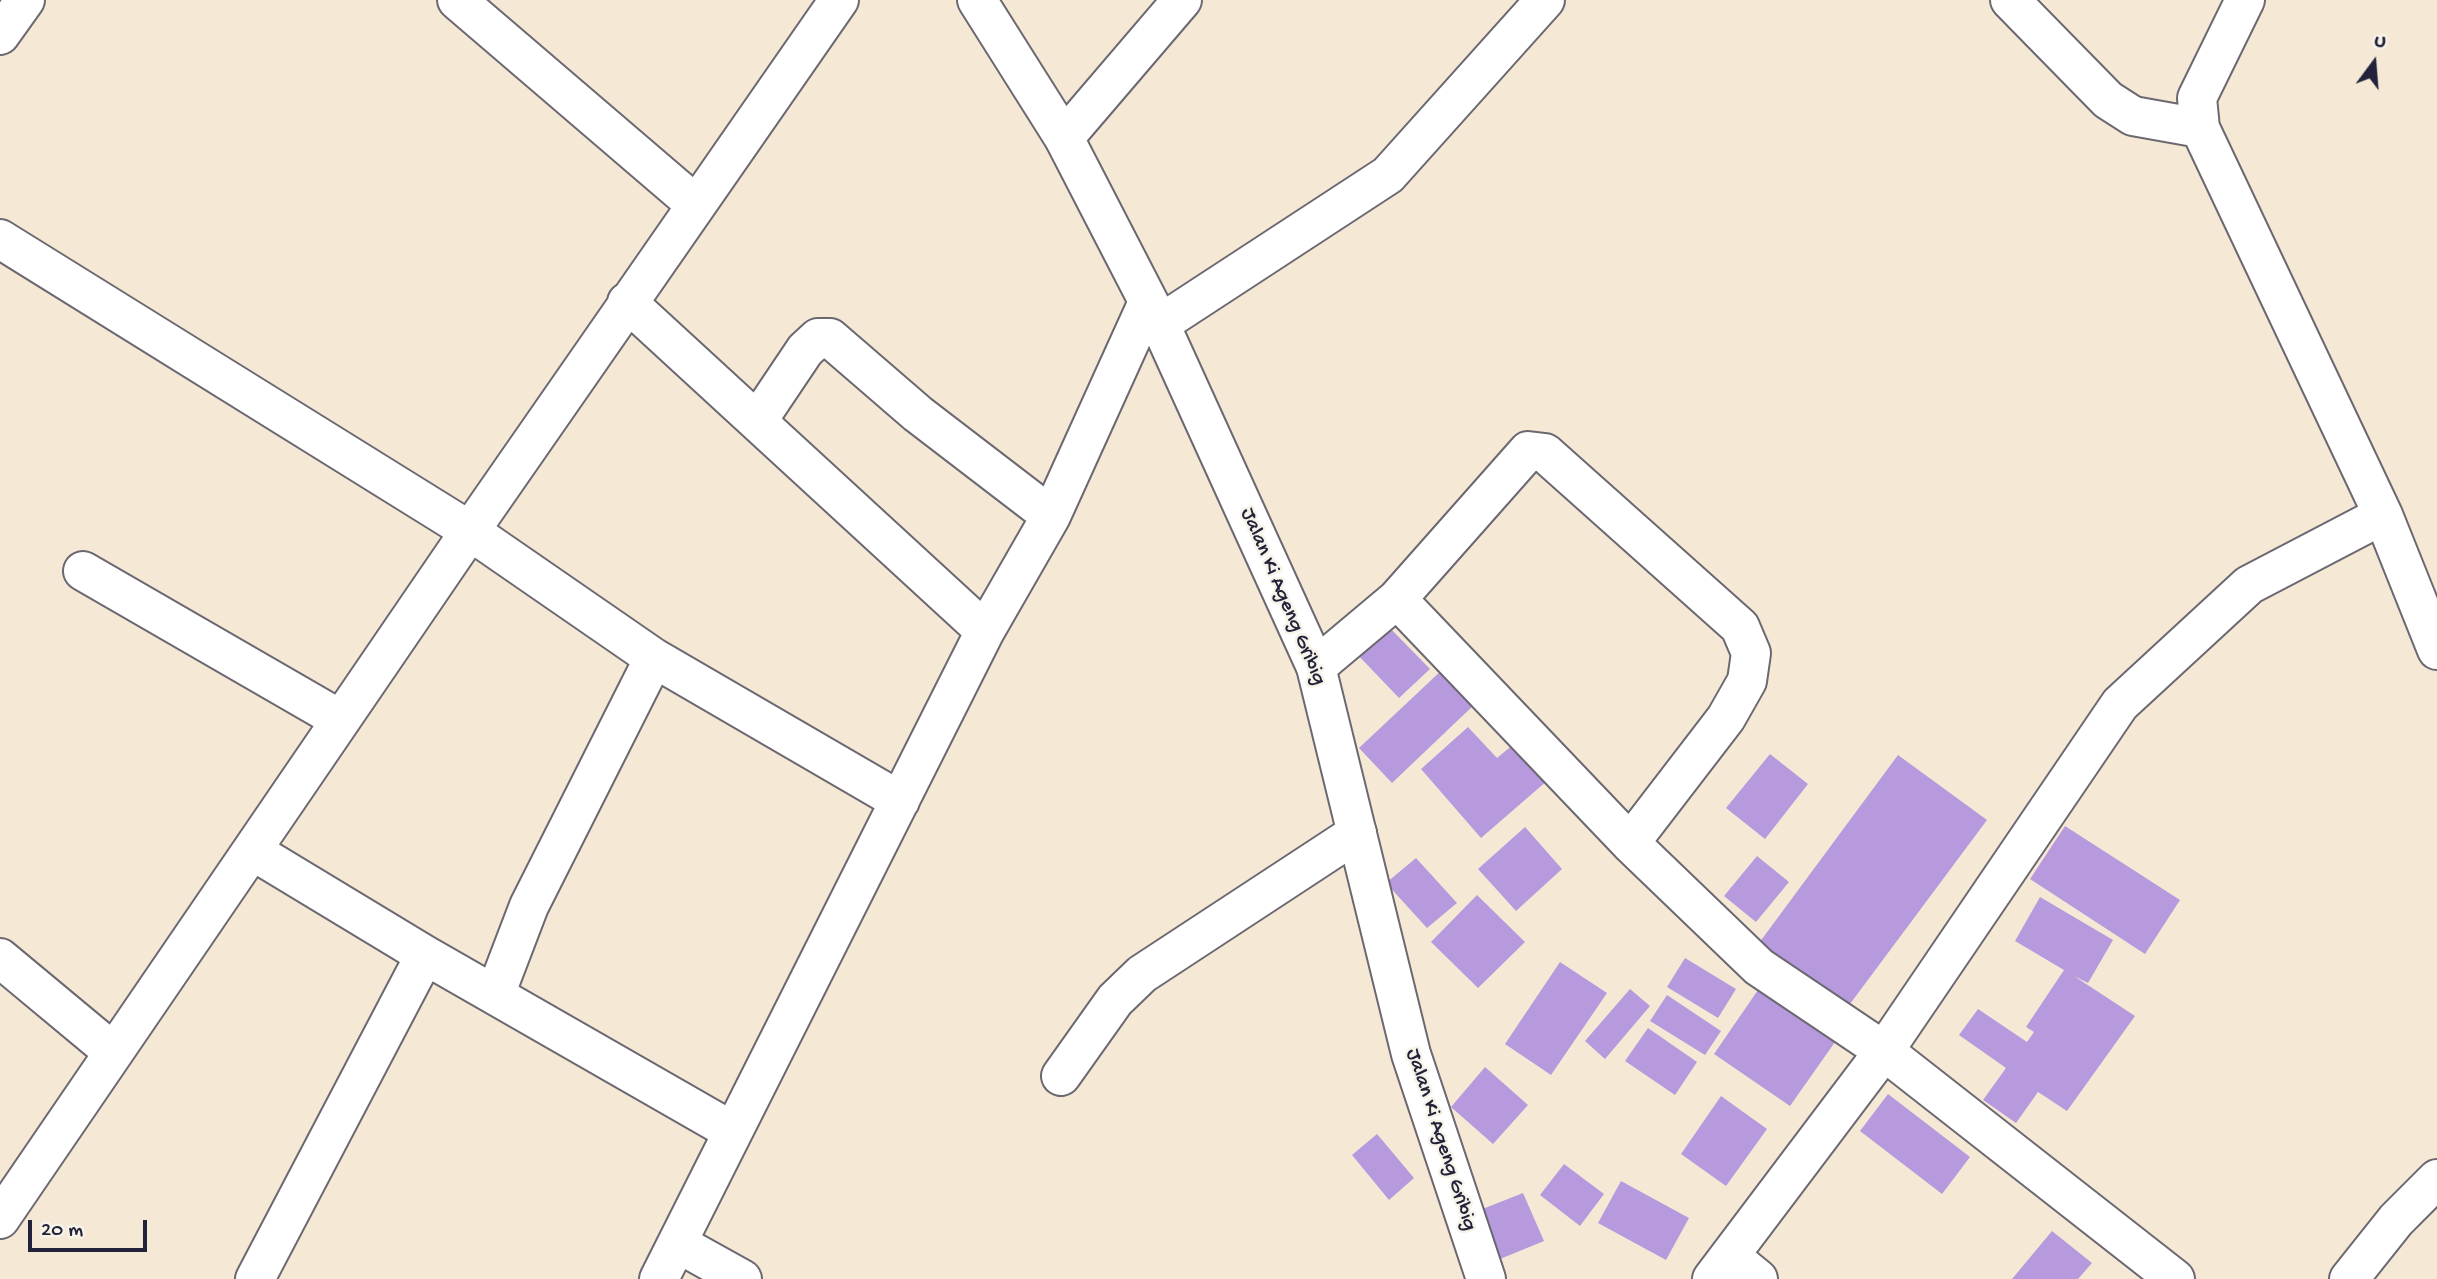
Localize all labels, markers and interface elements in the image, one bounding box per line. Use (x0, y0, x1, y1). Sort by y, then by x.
north arrow (2339, 28, 2409, 98)
text: U (2371, 30, 2388, 55)
street label: Jalan Ki Ageng Gribig (1233, 505, 1331, 689)
street label: Jalan Ki Ageng Gribig (1399, 1046, 1481, 1234)
scale bar (32, 1206, 150, 1250)
text: 20 m (41, 1219, 83, 1244)

